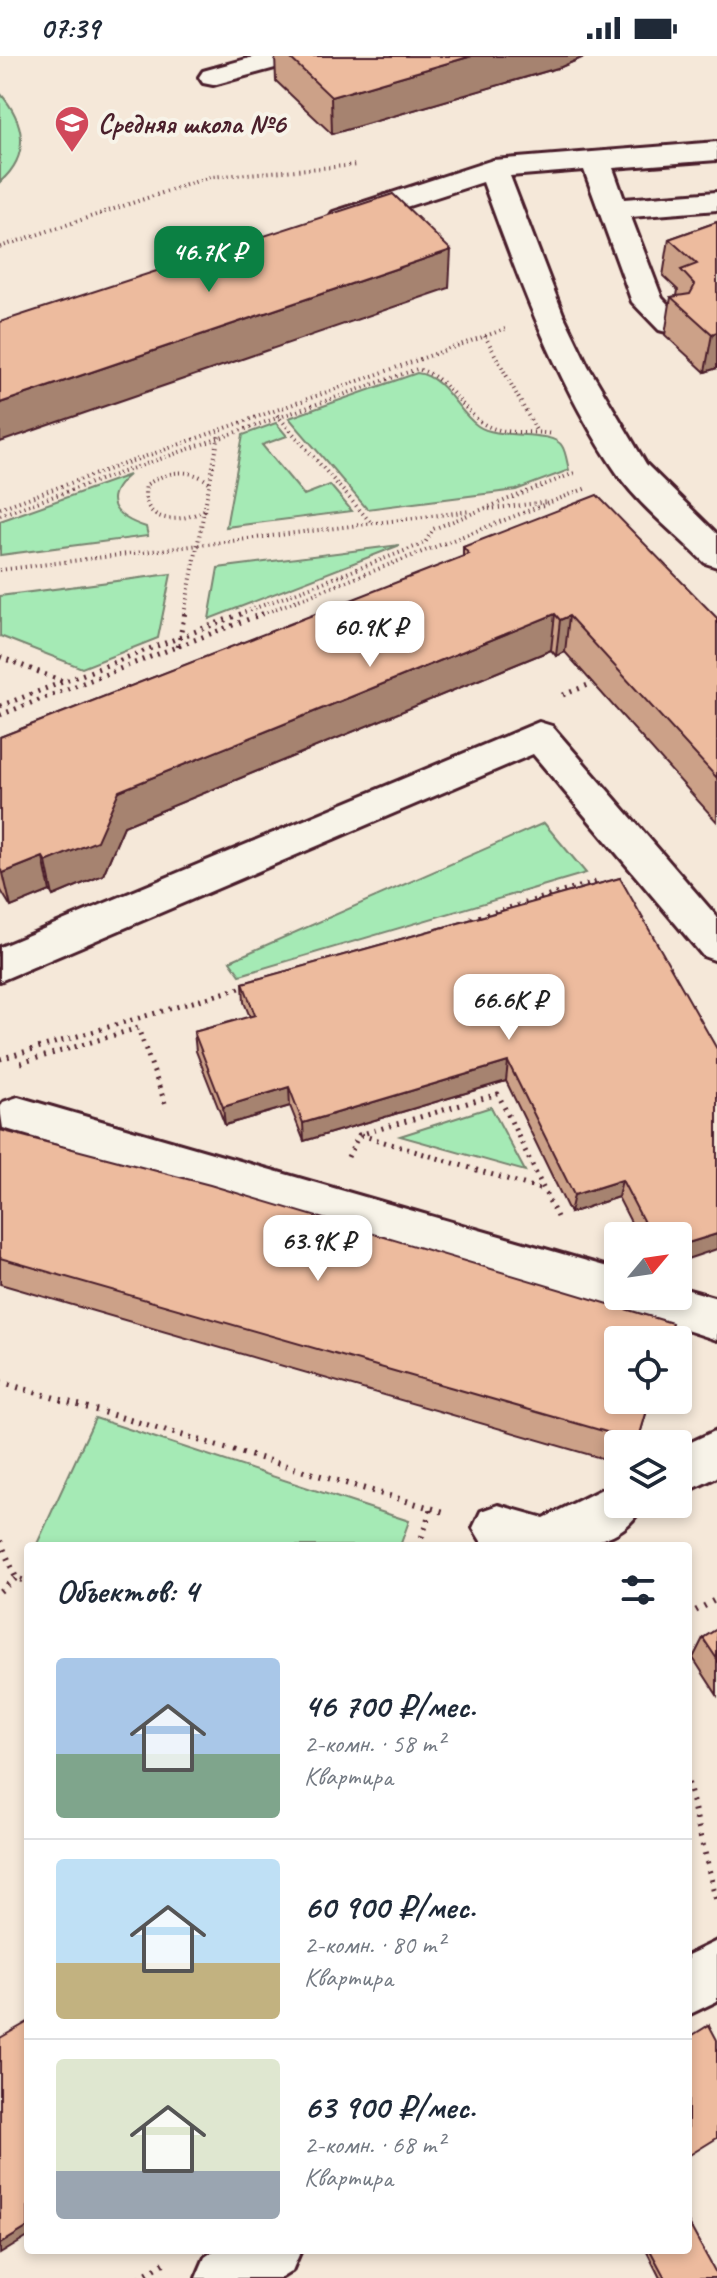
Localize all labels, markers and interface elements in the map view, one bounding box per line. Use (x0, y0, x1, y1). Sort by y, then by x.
text: 07:39 (40, 9, 99, 47)
school or university icon: Средняя школа №6 (53, 104, 91, 154)
place label: Средняя школа №6 (98, 106, 287, 141)
pin: 46.7K ₽ (135, 226, 283, 294)
text: 46.7K ₽ (172, 235, 246, 268)
pin: 60.9K ₽ (296, 601, 444, 669)
text: 60.9K ₽ (333, 610, 407, 643)
pin: 66.6K ₽ (435, 974, 583, 1042)
text: 66.6K ₽ (472, 983, 546, 1016)
pin: 63.9K ₽ (244, 1215, 392, 1283)
north arrow (604, 1222, 692, 1310)
map controls (604, 1222, 692, 1518)
text: 63.9K ₽ (281, 1224, 355, 1257)
button: locate (604, 1326, 692, 1414)
button: layers (604, 1430, 692, 1518)
icon: filters (616, 1568, 660, 1612)
text: Объектов: 4 (56, 1569, 198, 1612)
text: 46 700 ₽/мес. (304, 1684, 476, 1727)
icon: home (120, 1690, 216, 1786)
text: 2-комн. · 58 m² (304, 1727, 444, 1760)
text: Квартира (304, 1760, 393, 1793)
text: 60 900 ₽/мес. (304, 1885, 476, 1928)
icon: home (120, 1891, 216, 1987)
text: 2-комн. · 80 m² (304, 1928, 444, 1961)
text: Квартира (304, 1961, 393, 1994)
text: 63 900 ₽/мес. (304, 2085, 476, 2128)
icon: home (120, 2091, 216, 2187)
text: 2-комн. · 68 m² (304, 2128, 444, 2161)
text: Квартира (304, 2161, 393, 2194)

